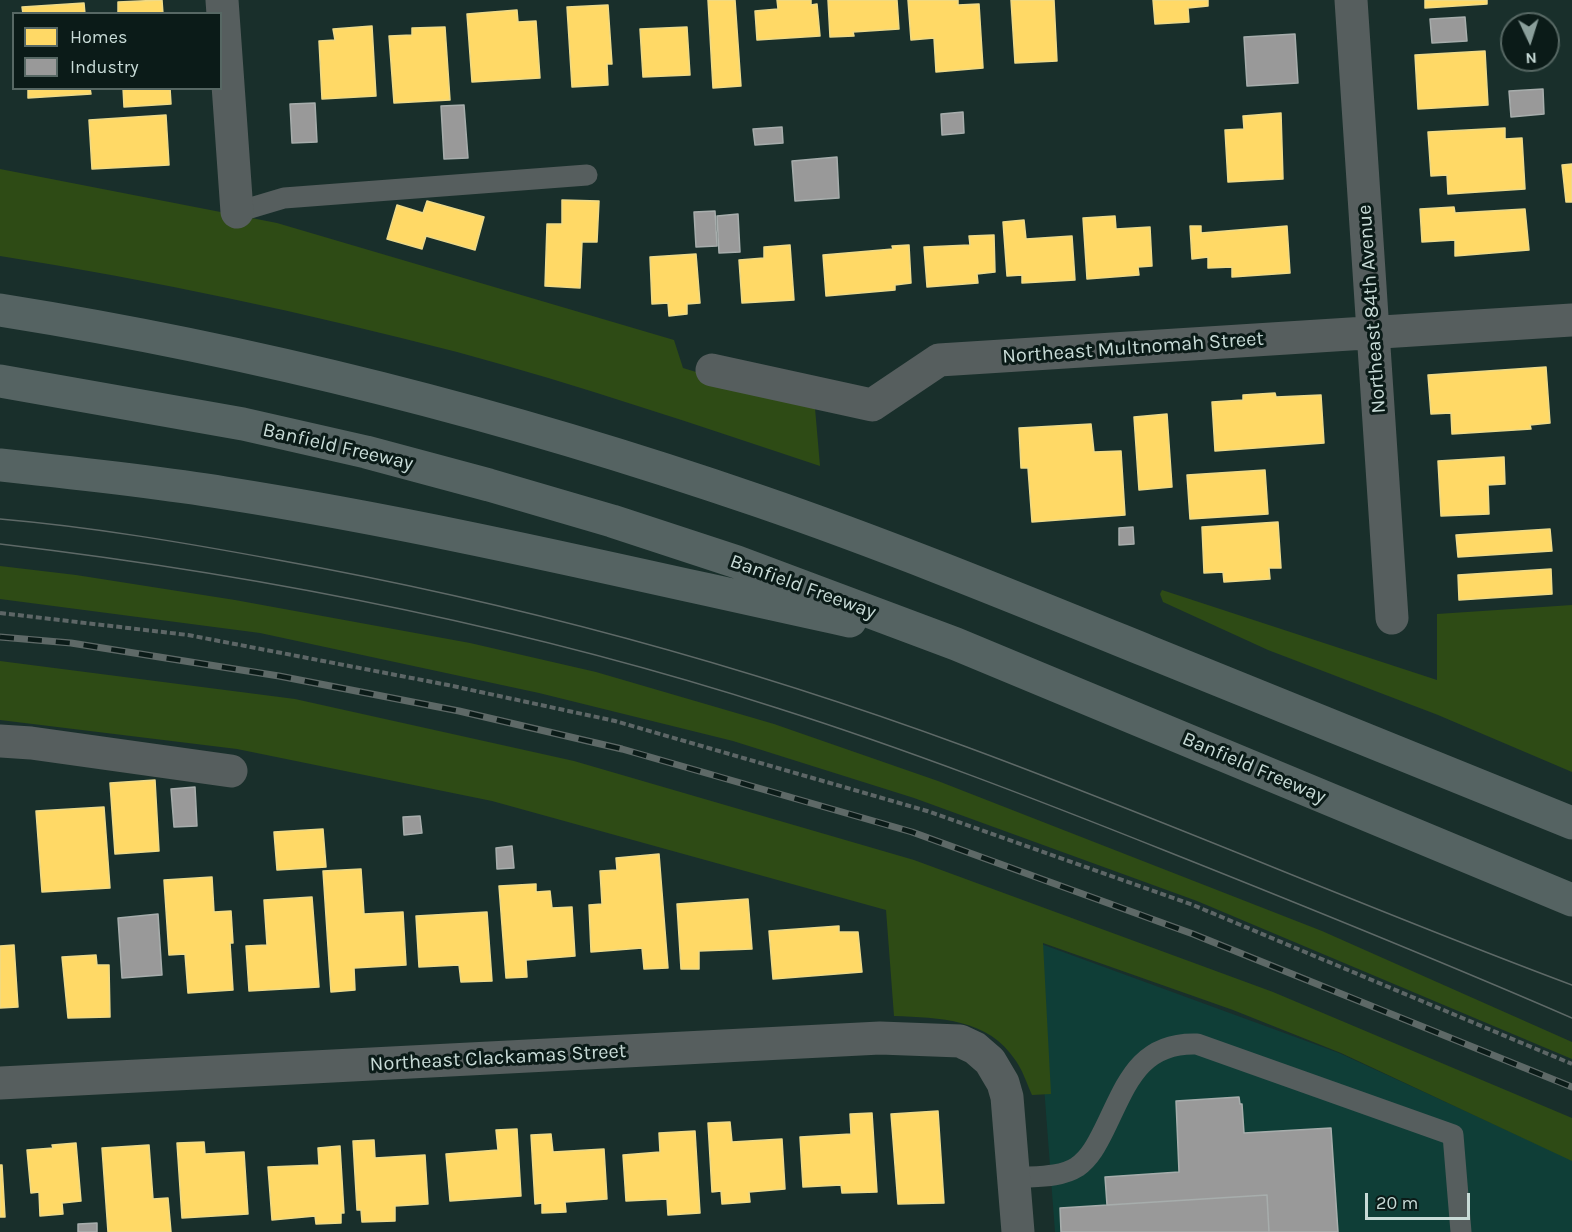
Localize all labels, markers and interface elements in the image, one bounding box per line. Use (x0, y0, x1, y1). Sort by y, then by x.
legend (12, 12, 222, 90)
north arrow (1500, 12, 1560, 72)
text: Homes (70, 26, 127, 48)
text: N (1525, 49, 1538, 68)
text: Industry (70, 56, 139, 78)
street label: Northeast 84th Avenue (1353, 204, 1391, 414)
street label: Northeast Multnomah Street (1001, 327, 1265, 369)
street label: Banfield Freeway (260, 418, 416, 476)
street label: Banfield Freeway (727, 549, 879, 625)
street label: Banfield Freeway (1178, 727, 1330, 809)
street label: Northeast Clackamas Street (369, 1039, 627, 1077)
scale bar (1368, 1181, 1473, 1219)
text: 20 m (1376, 1192, 1418, 1214)

